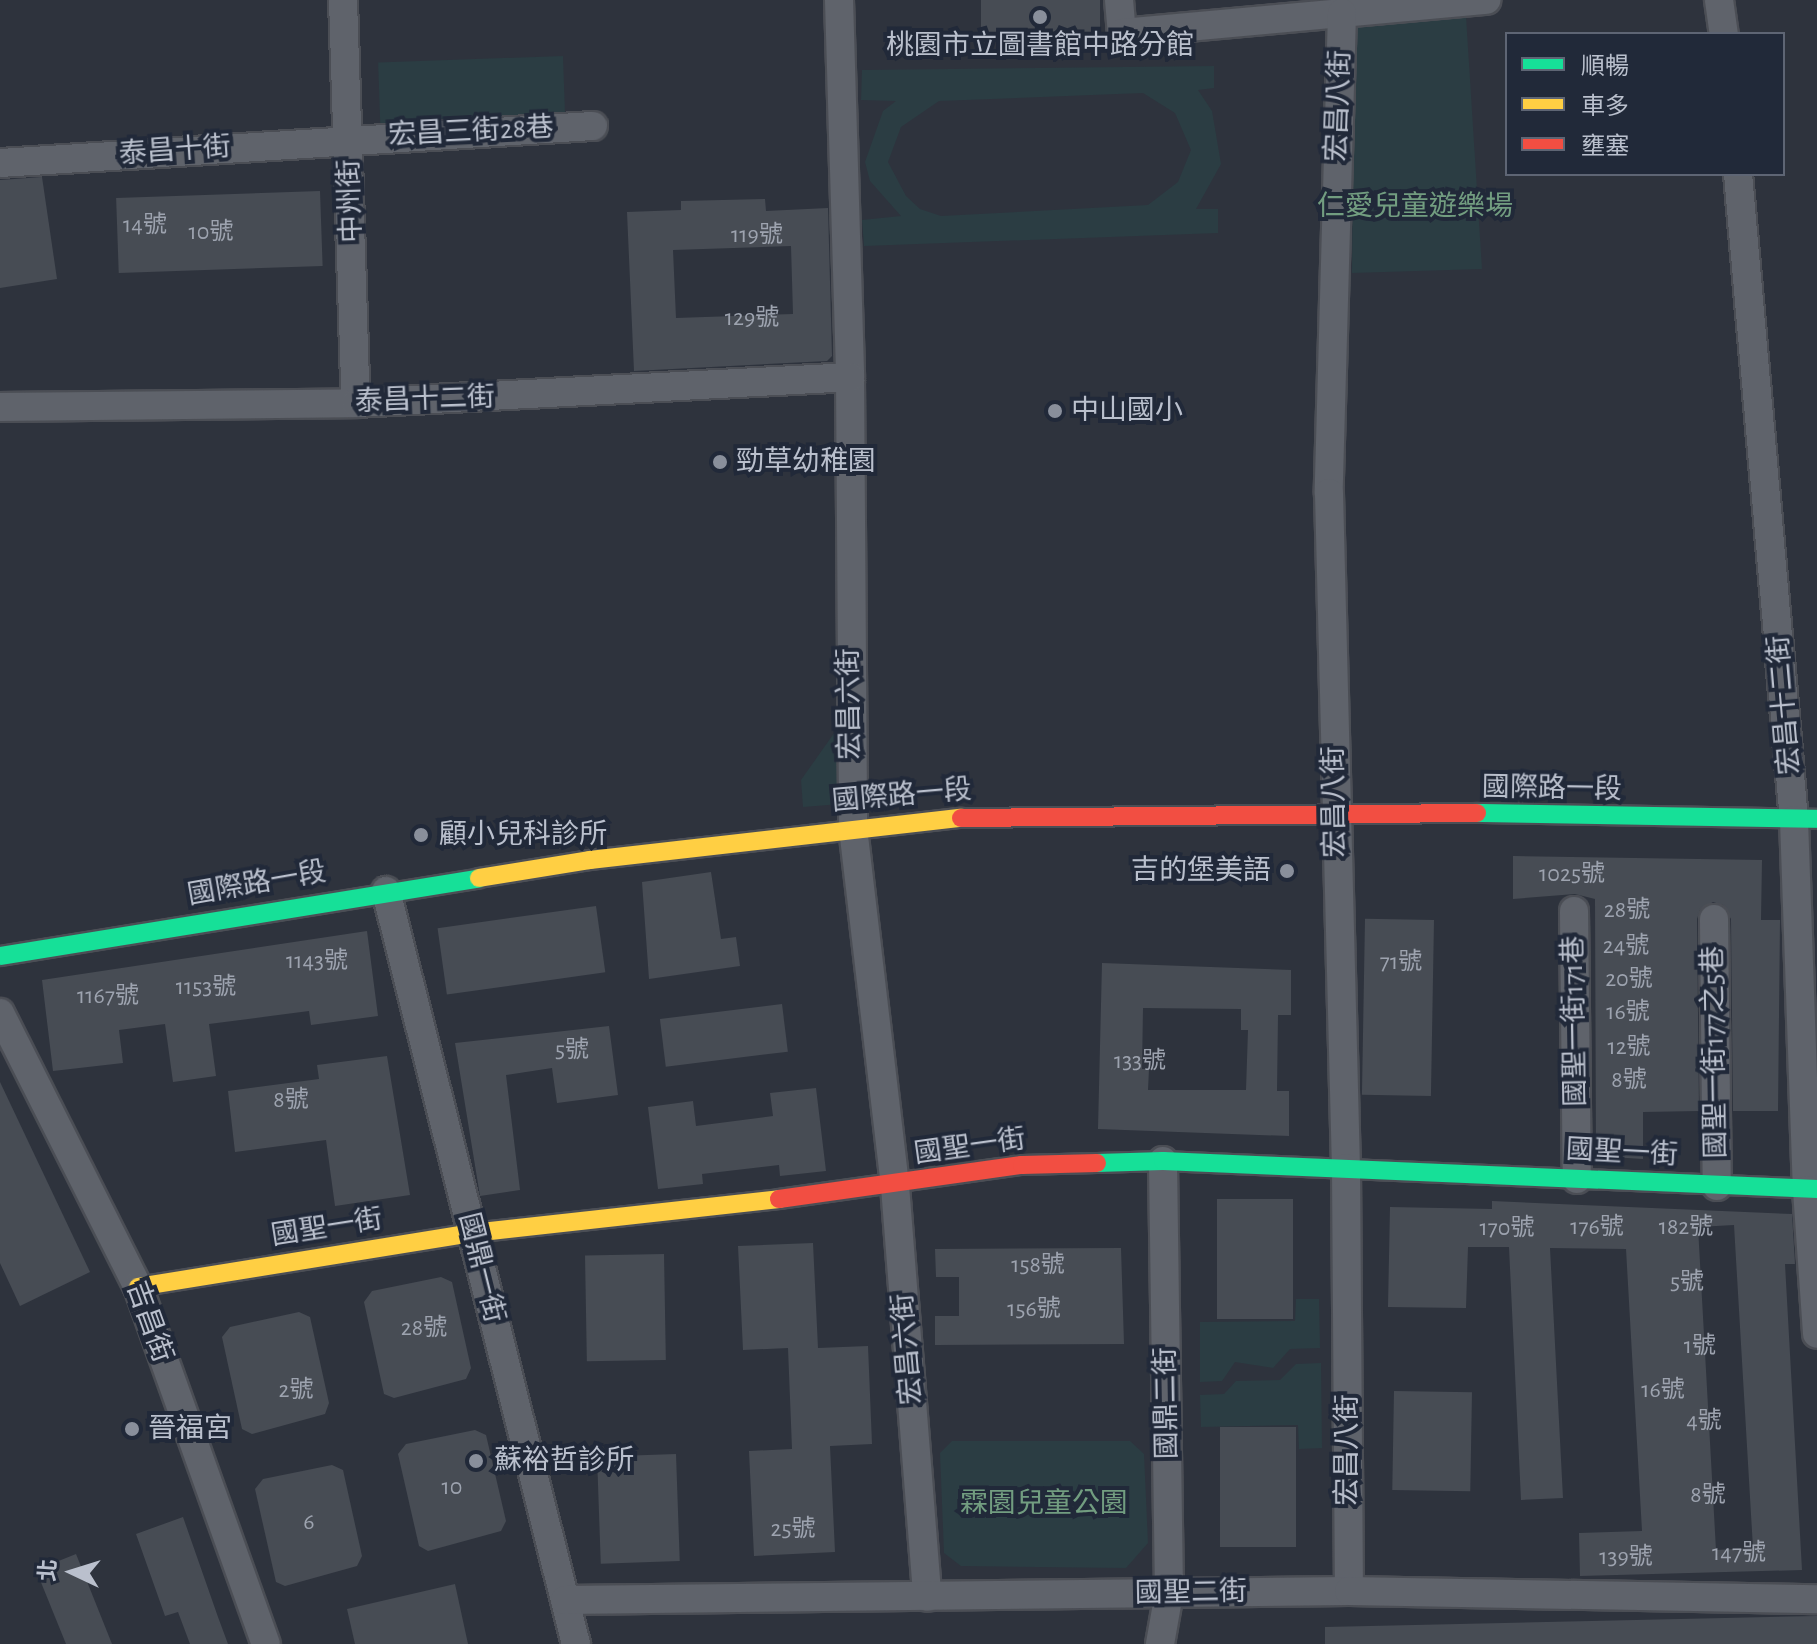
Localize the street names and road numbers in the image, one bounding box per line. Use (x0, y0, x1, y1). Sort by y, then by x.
street label: 宏昌八街 (1320, 49, 1358, 163)
street label: 宏昌三街28巷 (387, 111, 555, 153)
street label: 泰昌十街 (118, 130, 232, 172)
street label: 中州街 (333, 158, 369, 244)
street label: 泰昌十二街 (354, 381, 496, 419)
street label: 宏昌十二街 (1762, 634, 1808, 776)
street label: 宏昌六街 (832, 648, 868, 760)
street label: 宏昌八街 (1317, 746, 1353, 858)
street label: 國際路一段 (1482, 771, 1622, 807)
street label: 國際路一段 (831, 773, 973, 819)
street label: 國際路一段 (185, 855, 329, 913)
street label: 國聖一街171巷 (1557, 935, 1593, 1107)
street label: 國聖一街177之5巷 (1696, 945, 1734, 1159)
street label: 國聖一街 (912, 1123, 1028, 1171)
street label: 國聖一街 (1565, 1133, 1679, 1173)
street label: 國聖一街 (269, 1203, 385, 1253)
street label: 國鼎一街 (451, 1210, 511, 1326)
street label: 吉昌街 (119, 1277, 179, 1367)
street label: 宏昌六街 (886, 1292, 930, 1406)
street label: 國鼎二街 (1149, 1347, 1185, 1459)
street label: 宏昌八街 (1331, 1394, 1365, 1506)
street label: 國聖二街 (1135, 1575, 1247, 1611)

